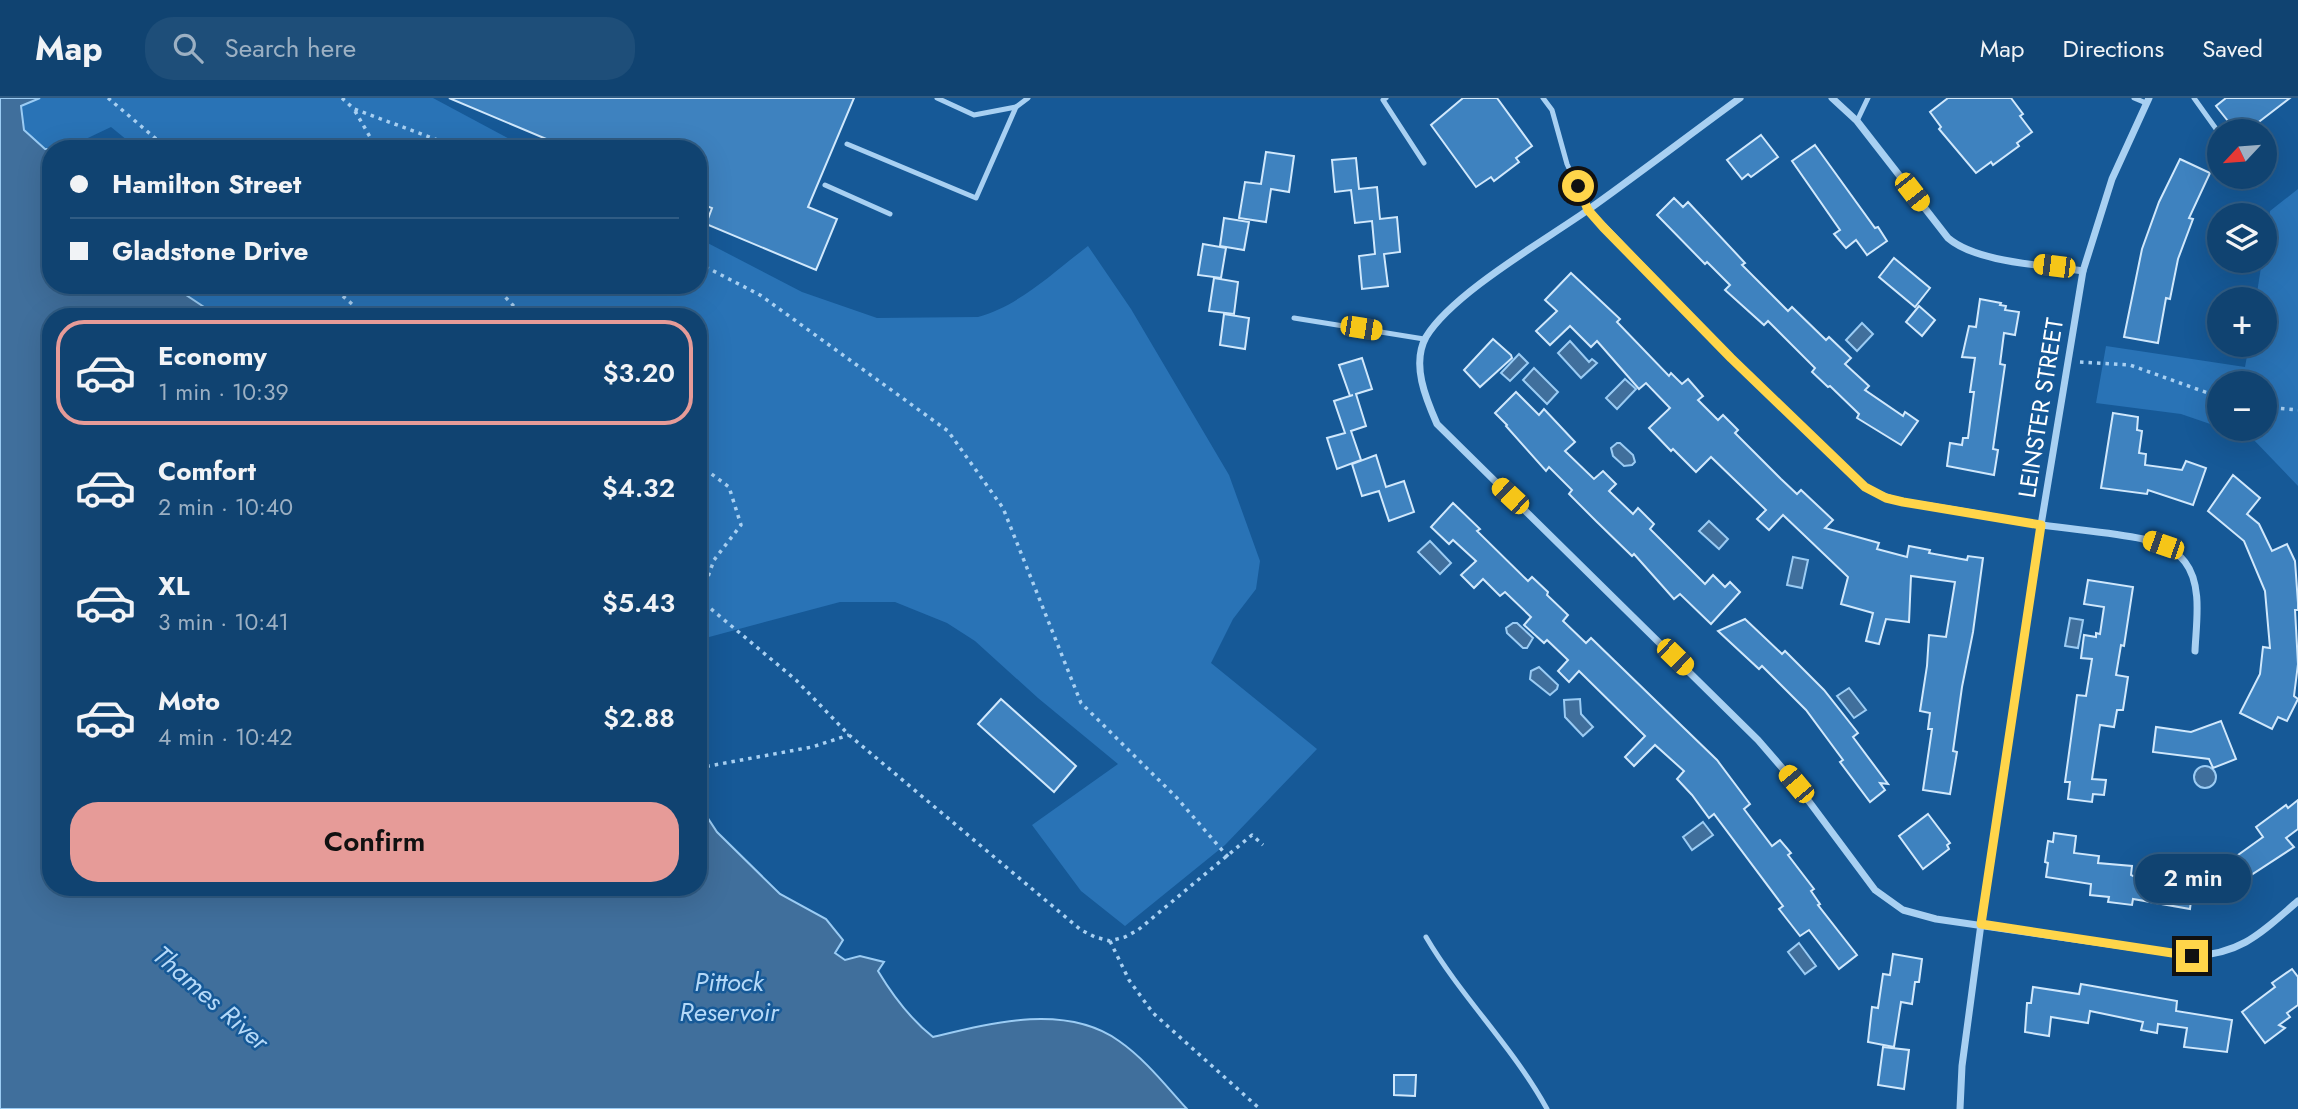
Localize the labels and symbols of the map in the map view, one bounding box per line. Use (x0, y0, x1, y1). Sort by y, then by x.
north arrow (2207, 119, 2277, 189)
car (1891, 169, 1934, 215)
route start (1562, 170, 1594, 202)
car (2032, 253, 2077, 279)
car (1339, 314, 1384, 342)
street label: LEINSTER STREET (2009, 315, 2072, 501)
car (1488, 474, 1533, 518)
car (2140, 528, 2187, 562)
car (1653, 635, 1698, 679)
car (1775, 761, 1818, 807)
callout: 2 min (2134, 854, 2250, 904)
water label: Thames River (145, 937, 278, 1060)
route end (2176, 940, 2208, 972)
water label: Pittock Reservoir (679, 963, 780, 1031)

